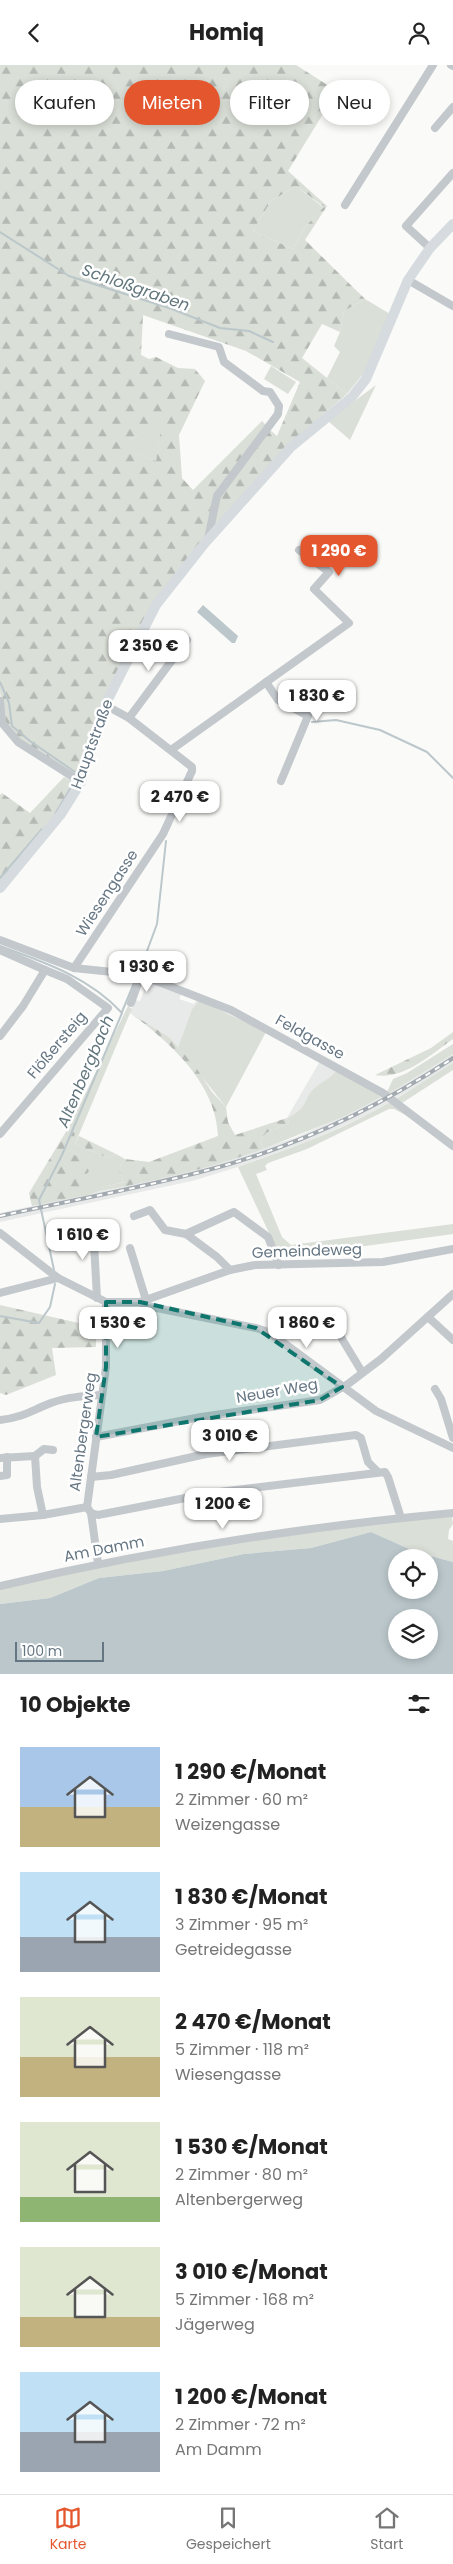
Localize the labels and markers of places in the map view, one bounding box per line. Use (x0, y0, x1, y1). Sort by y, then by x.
pin: 1 290 € (293, 535, 385, 577)
pin: 2 350 € (103, 629, 195, 672)
pin: 1 830 € (271, 679, 363, 722)
pin: 2 470 € (134, 781, 226, 823)
pin: 1 930 € (101, 951, 193, 993)
pin: 1 610 € (37, 1219, 129, 1261)
pin: 1 530 € (72, 1307, 164, 1349)
pin: 1 860 € (261, 1307, 353, 1349)
pin: 3 010 € (184, 1419, 276, 1462)
pin: 1 200 € (177, 1487, 269, 1530)

